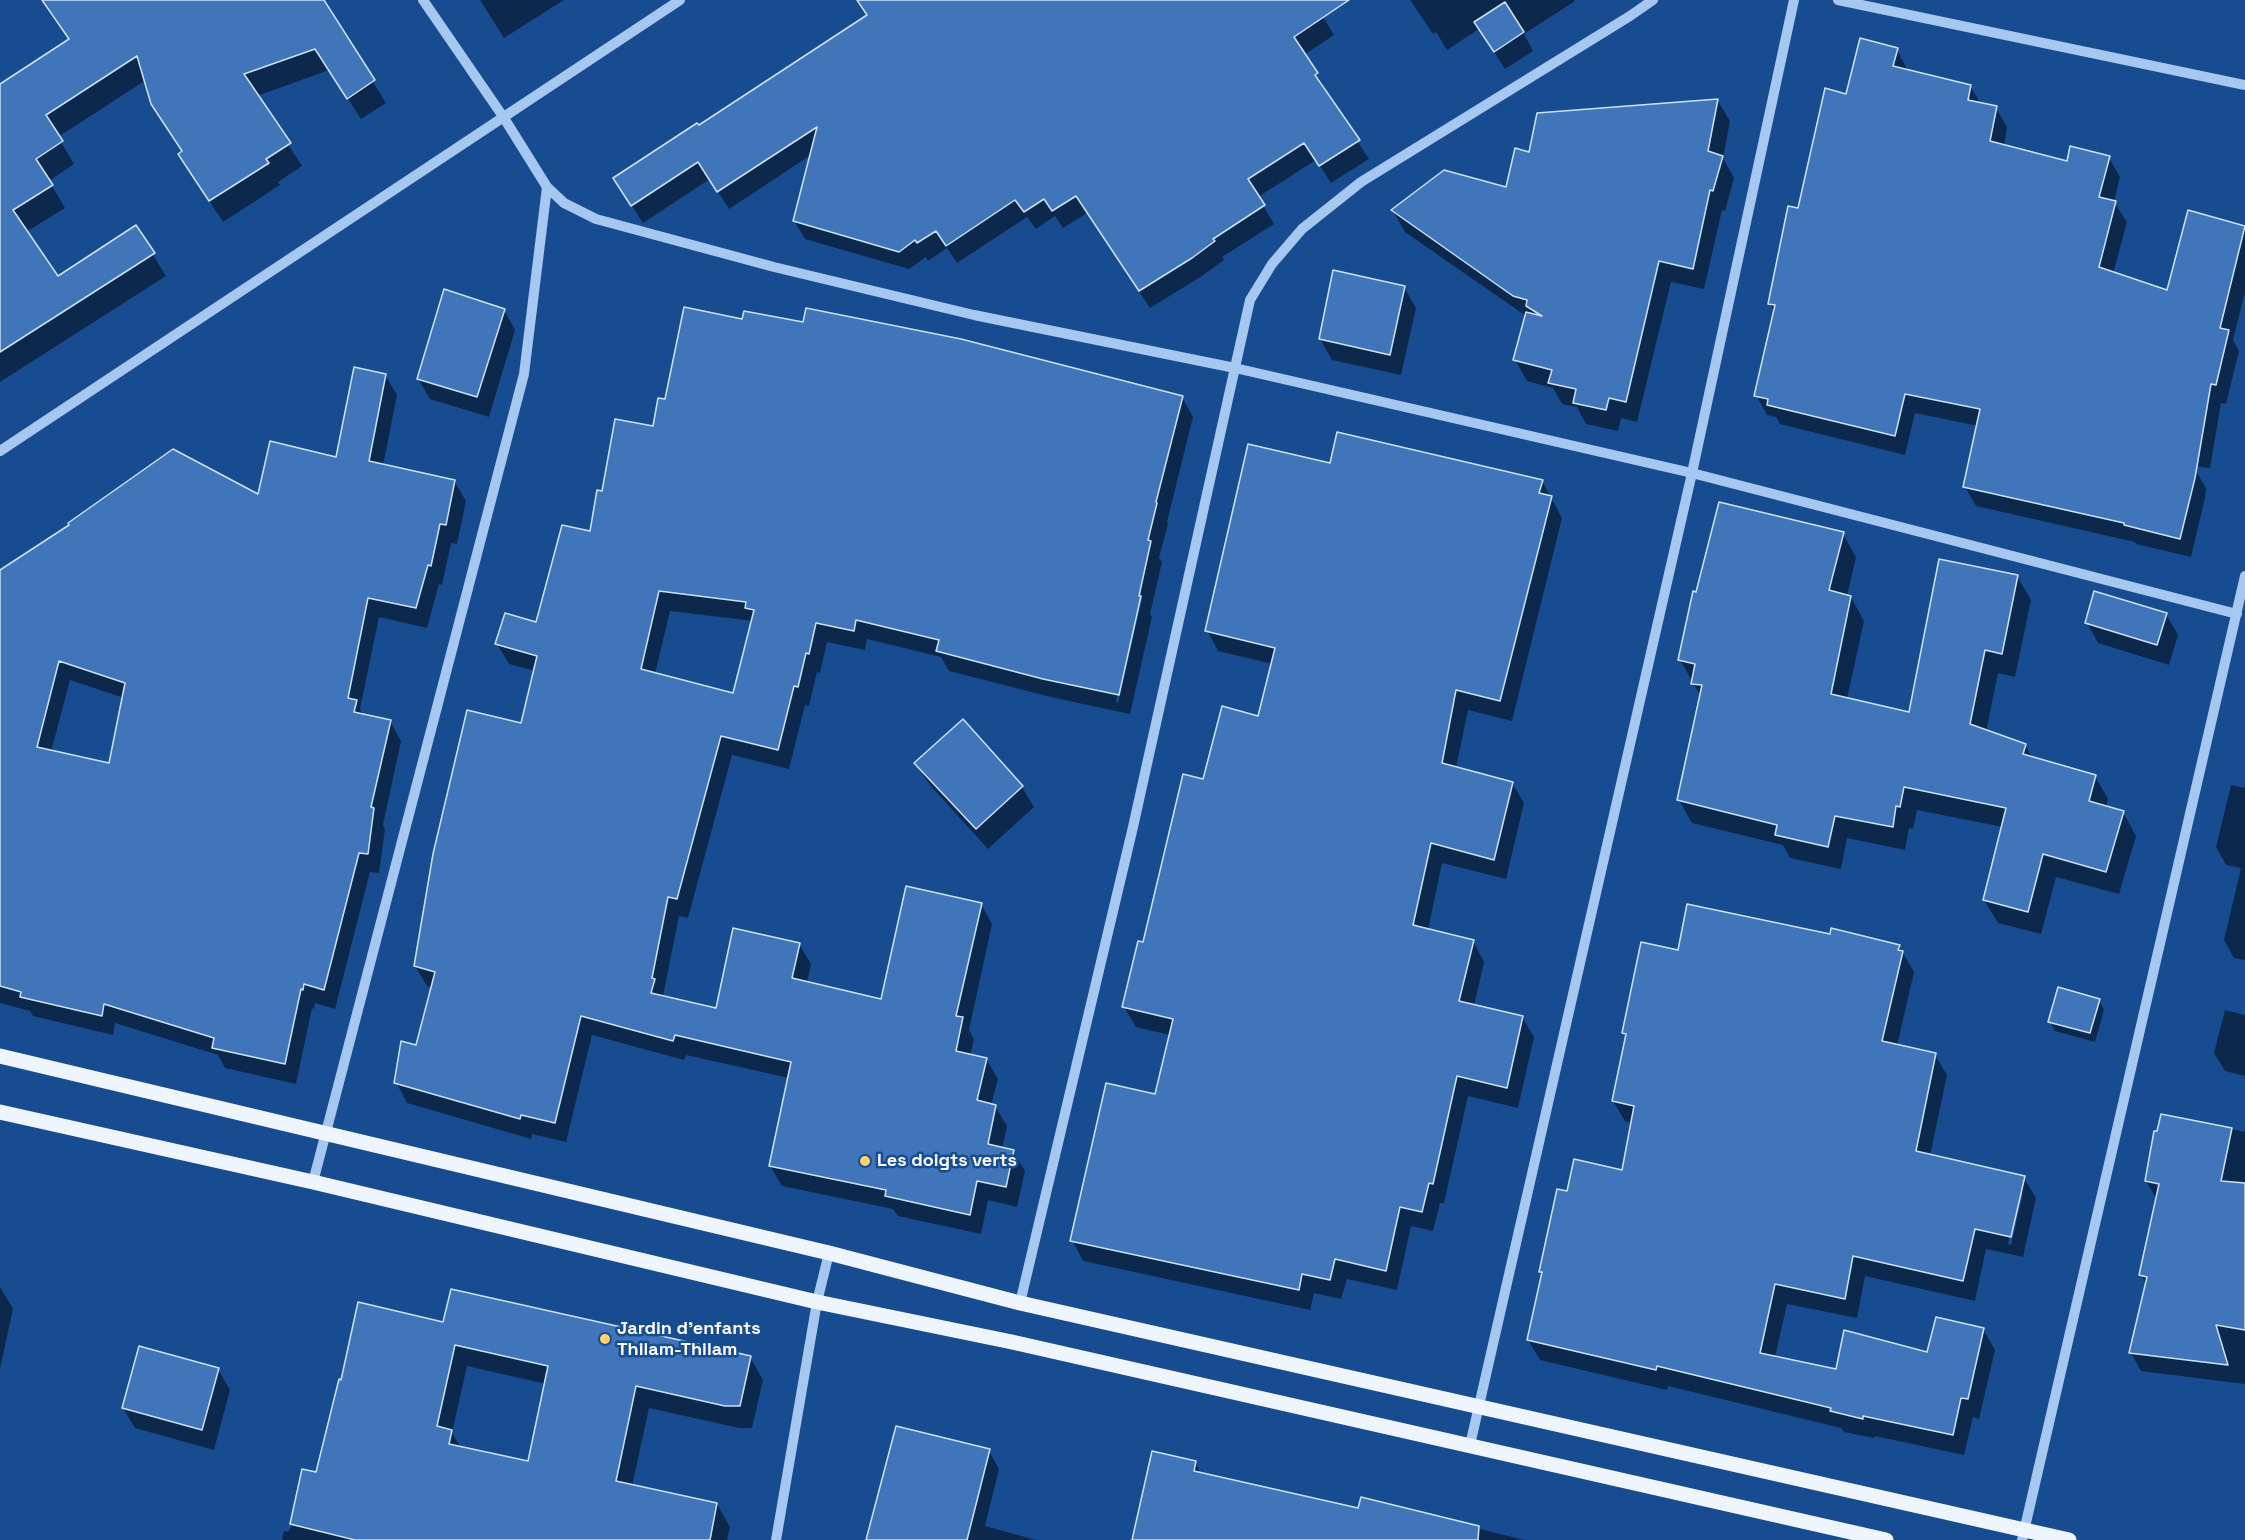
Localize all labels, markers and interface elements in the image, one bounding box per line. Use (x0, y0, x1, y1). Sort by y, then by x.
place label: Les doigts verts (877, 1150, 1017, 1172)
marker: Les doigts verts (858, 1154, 872, 1168)
place label: Jardin d'enfants Thilam-Thilam (617, 1318, 761, 1360)
marker: Jardin d'enfants Thilam-Thilam (598, 1332, 612, 1346)

